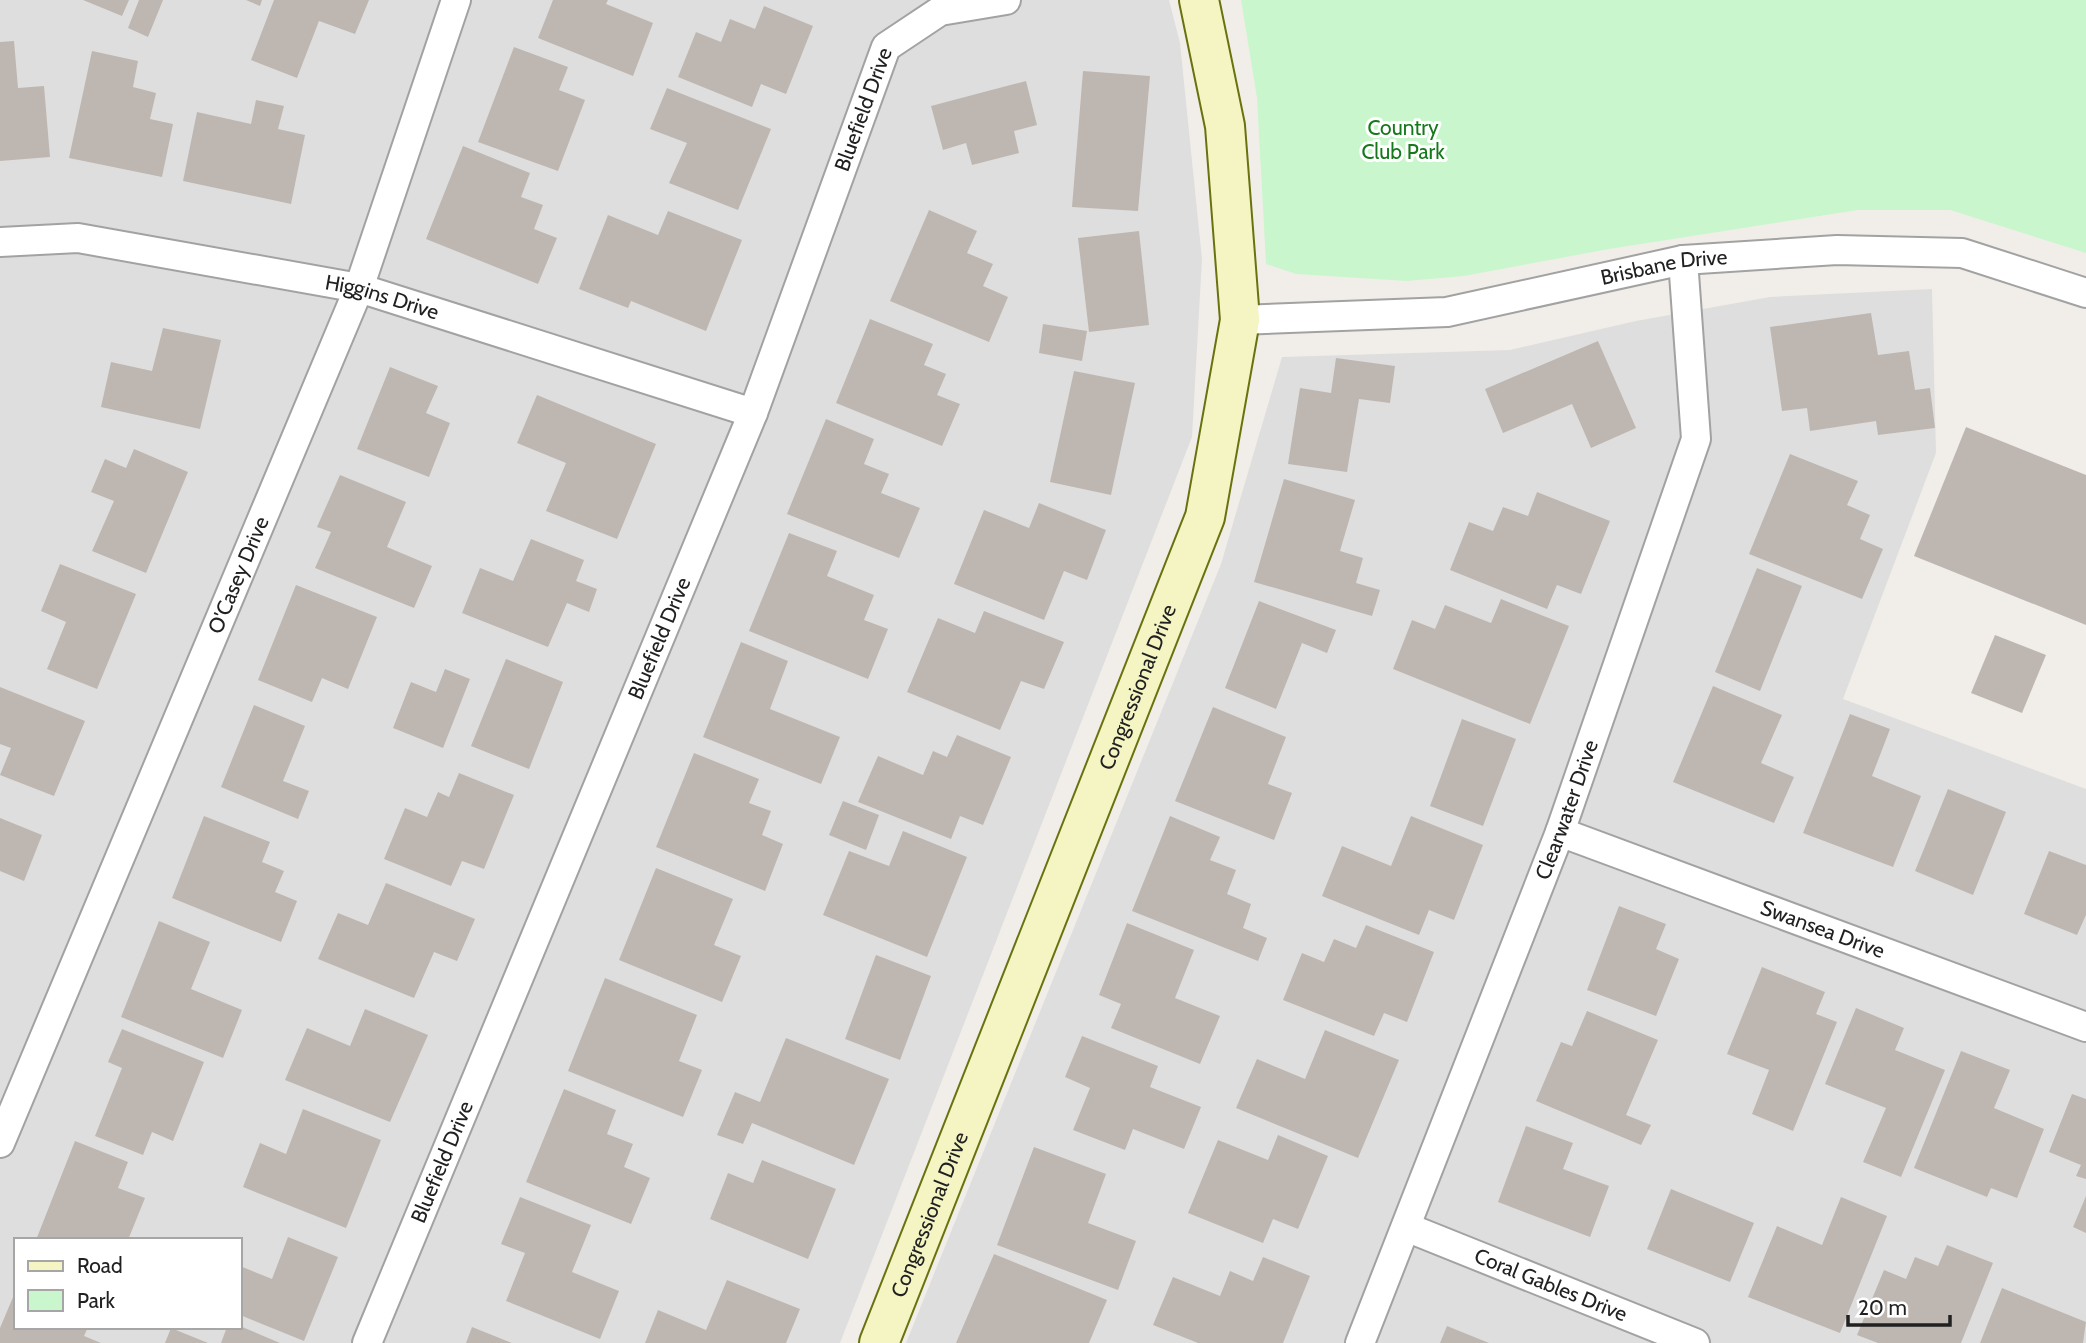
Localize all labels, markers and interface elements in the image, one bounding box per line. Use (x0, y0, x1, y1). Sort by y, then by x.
street label: Bluefield Drive (829, 44, 897, 174)
park label: Country Club Park (1361, 115, 1445, 164)
street label: Brisbane Drive (1598, 244, 1728, 290)
street label: Higgins Drive (323, 269, 442, 325)
street label: O'Casey Drive (202, 512, 274, 637)
street label: Bluefield Drive (623, 573, 696, 703)
street label: Congressional Drive (1093, 601, 1181, 773)
street label: Clearwater Drive (1530, 736, 1603, 883)
street label: Swansea Drive (1757, 894, 1888, 963)
street label: Bluefield Drive (405, 1097, 478, 1226)
street label: Congressional Drive (885, 1128, 973, 1301)
legend (14, 1238, 242, 1329)
street label: Coral Gables Drive (1471, 1243, 1631, 1327)
text: Road (77, 1253, 123, 1278)
scale bar (1848, 1284, 1950, 1328)
text: Park (77, 1288, 115, 1313)
text: 20 m (1858, 1295, 1907, 1320)

